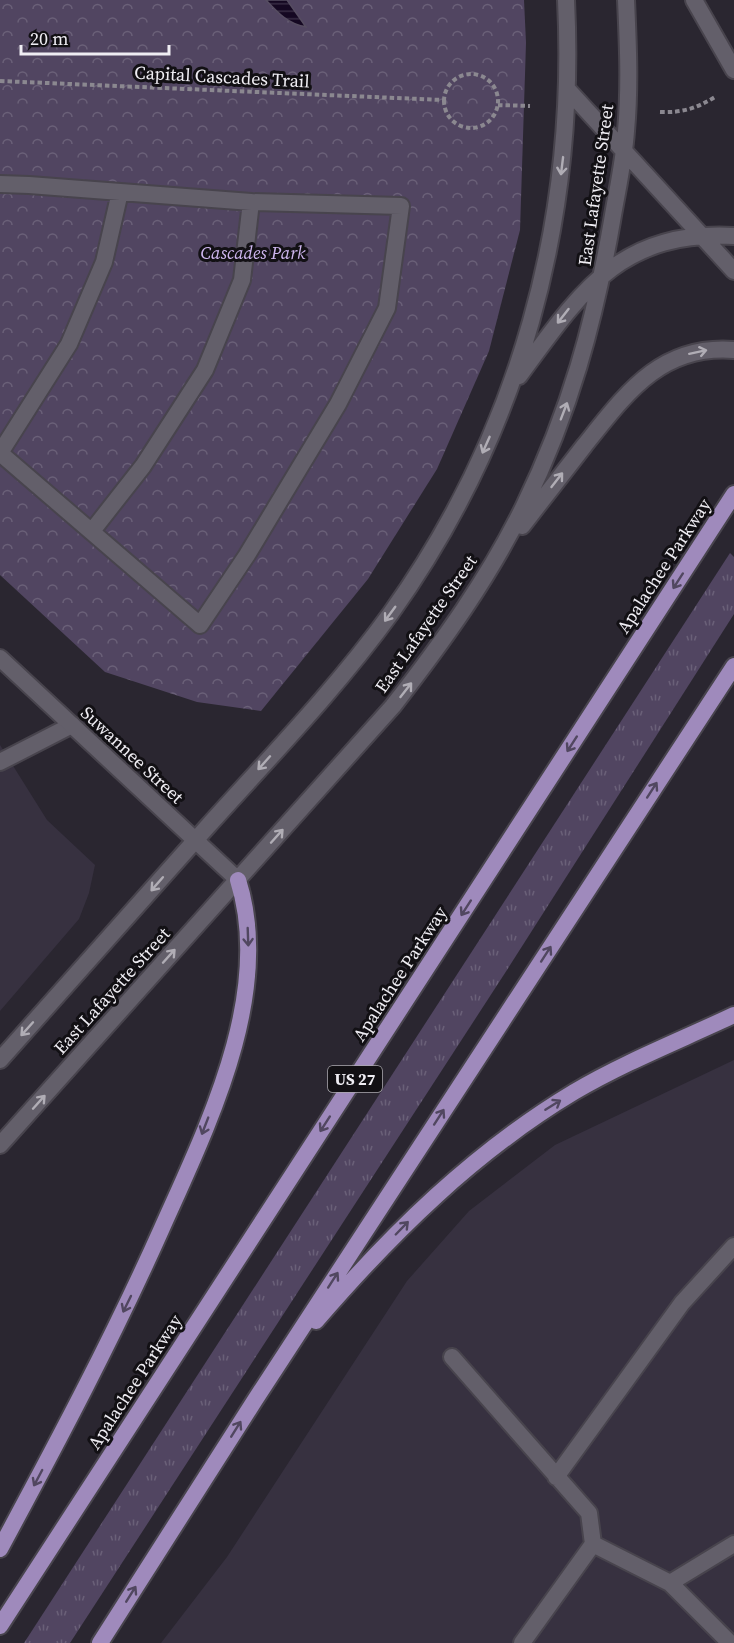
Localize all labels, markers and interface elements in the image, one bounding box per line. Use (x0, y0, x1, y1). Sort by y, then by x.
scale bar (21, 18, 170, 56)
text: 20 m (30, 26, 68, 51)
street label: Capital Cascades Trail (134, 59, 310, 94)
street label: East Lafayette Street (572, 102, 619, 267)
one-way arrow (556, 156, 567, 176)
park label: Cascades Park (200, 240, 306, 265)
one-way arrow (557, 308, 570, 324)
one-way arrow (688, 346, 707, 358)
one-way arrow (560, 403, 571, 421)
one-way arrow (480, 435, 492, 453)
one-way arrow (551, 473, 564, 489)
street label: Apalachee Parkway (611, 493, 717, 638)
street label: East Lafayette Street (369, 550, 483, 698)
one-way arrow (672, 572, 684, 589)
one-way arrow (384, 605, 396, 621)
one-way arrow (399, 682, 412, 698)
street label: Suwannee Street (75, 700, 189, 809)
one-way arrow (565, 736, 578, 753)
one-way arrow (258, 755, 272, 770)
one-way arrow (646, 782, 659, 799)
one-way arrow (270, 829, 284, 844)
one-way arrow (150, 876, 164, 891)
one-way arrow (459, 899, 471, 916)
street label: Apalachee Parkway (347, 901, 453, 1046)
street label: East Lafayette Street (48, 922, 176, 1060)
one-way arrow (242, 926, 254, 946)
one-way arrow (540, 946, 552, 962)
one-way arrow (162, 949, 176, 964)
one-way arrow (20, 1022, 34, 1037)
road number: US 27 (328, 1066, 382, 1092)
one-way arrow (32, 1094, 46, 1109)
one-way arrow (544, 1099, 561, 1111)
one-way arrow (433, 1109, 445, 1126)
one-way arrow (199, 1116, 210, 1134)
one-way arrow (319, 1116, 331, 1132)
one-way arrow (394, 1220, 409, 1235)
one-way arrow (327, 1272, 339, 1289)
one-way arrow (121, 1295, 133, 1313)
street label: Apalachee Parkway (82, 1309, 188, 1454)
one-way arrow (230, 1421, 242, 1438)
one-way arrow (32, 1468, 43, 1486)
one-way arrow (125, 1586, 137, 1603)

